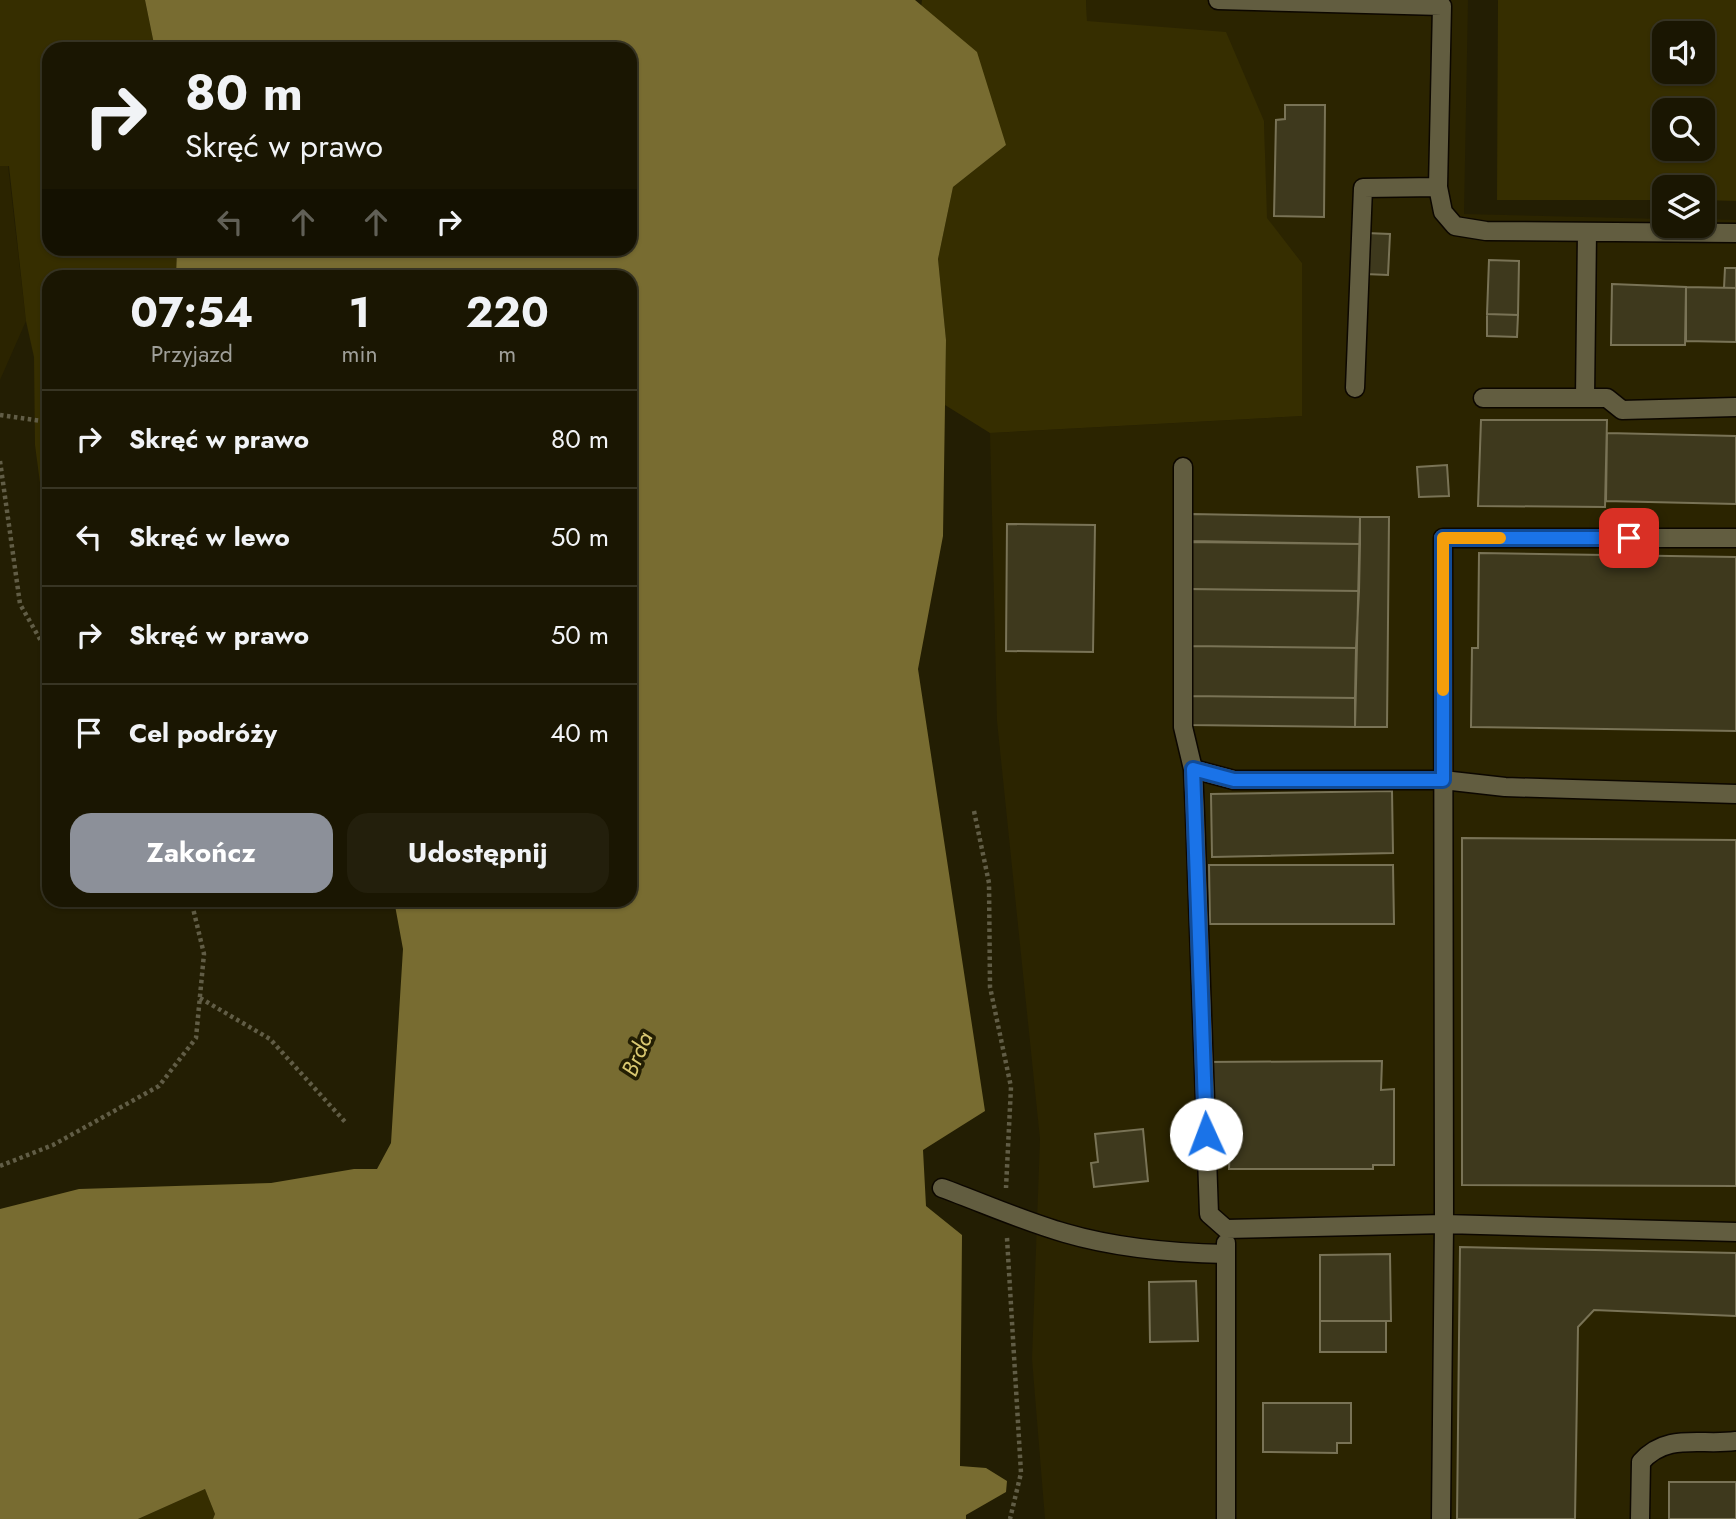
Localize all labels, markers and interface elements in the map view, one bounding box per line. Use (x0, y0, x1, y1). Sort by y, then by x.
map controls (1652, 21, 1715, 238)
button: sound (1652, 21, 1715, 84)
text: 80 m (185, 58, 303, 128)
icon: right (70, 70, 161, 161)
button: search (1652, 98, 1715, 161)
text: Skręć w prawo (185, 123, 383, 169)
button: layers (1652, 175, 1715, 238)
icon: left (211, 203, 249, 241)
icon: ahead (284, 203, 322, 241)
icon: ahead (357, 203, 395, 241)
icon: right (430, 203, 468, 241)
text: 07:54 (130, 282, 253, 343)
text: 1 (349, 282, 370, 343)
text: 220 (466, 282, 549, 343)
text: Przyjazd (151, 337, 233, 371)
text: min (342, 337, 378, 371)
text: m (498, 337, 516, 371)
icon: right (70, 420, 108, 458)
text: Skręć w prawo (129, 420, 309, 458)
text: 80 m (551, 420, 609, 458)
pin (1599, 508, 1659, 568)
icon: left (70, 518, 108, 556)
text: Skręć w lewo (129, 518, 290, 556)
text: 50 m (551, 518, 609, 556)
icon: arrive (1610, 519, 1648, 557)
icon: right (70, 616, 108, 654)
text: Skręć w prawo (129, 616, 309, 654)
text: 50 m (551, 616, 609, 654)
icon: arrive (70, 714, 108, 752)
text: Cel podróży (129, 714, 277, 752)
text: 40 m (550, 714, 609, 752)
button: Zakończ (70, 813, 333, 893)
button: Udostępnij (347, 813, 609, 893)
water label: Brda (612, 1026, 662, 1082)
position arrow (1169, 1097, 1243, 1171)

